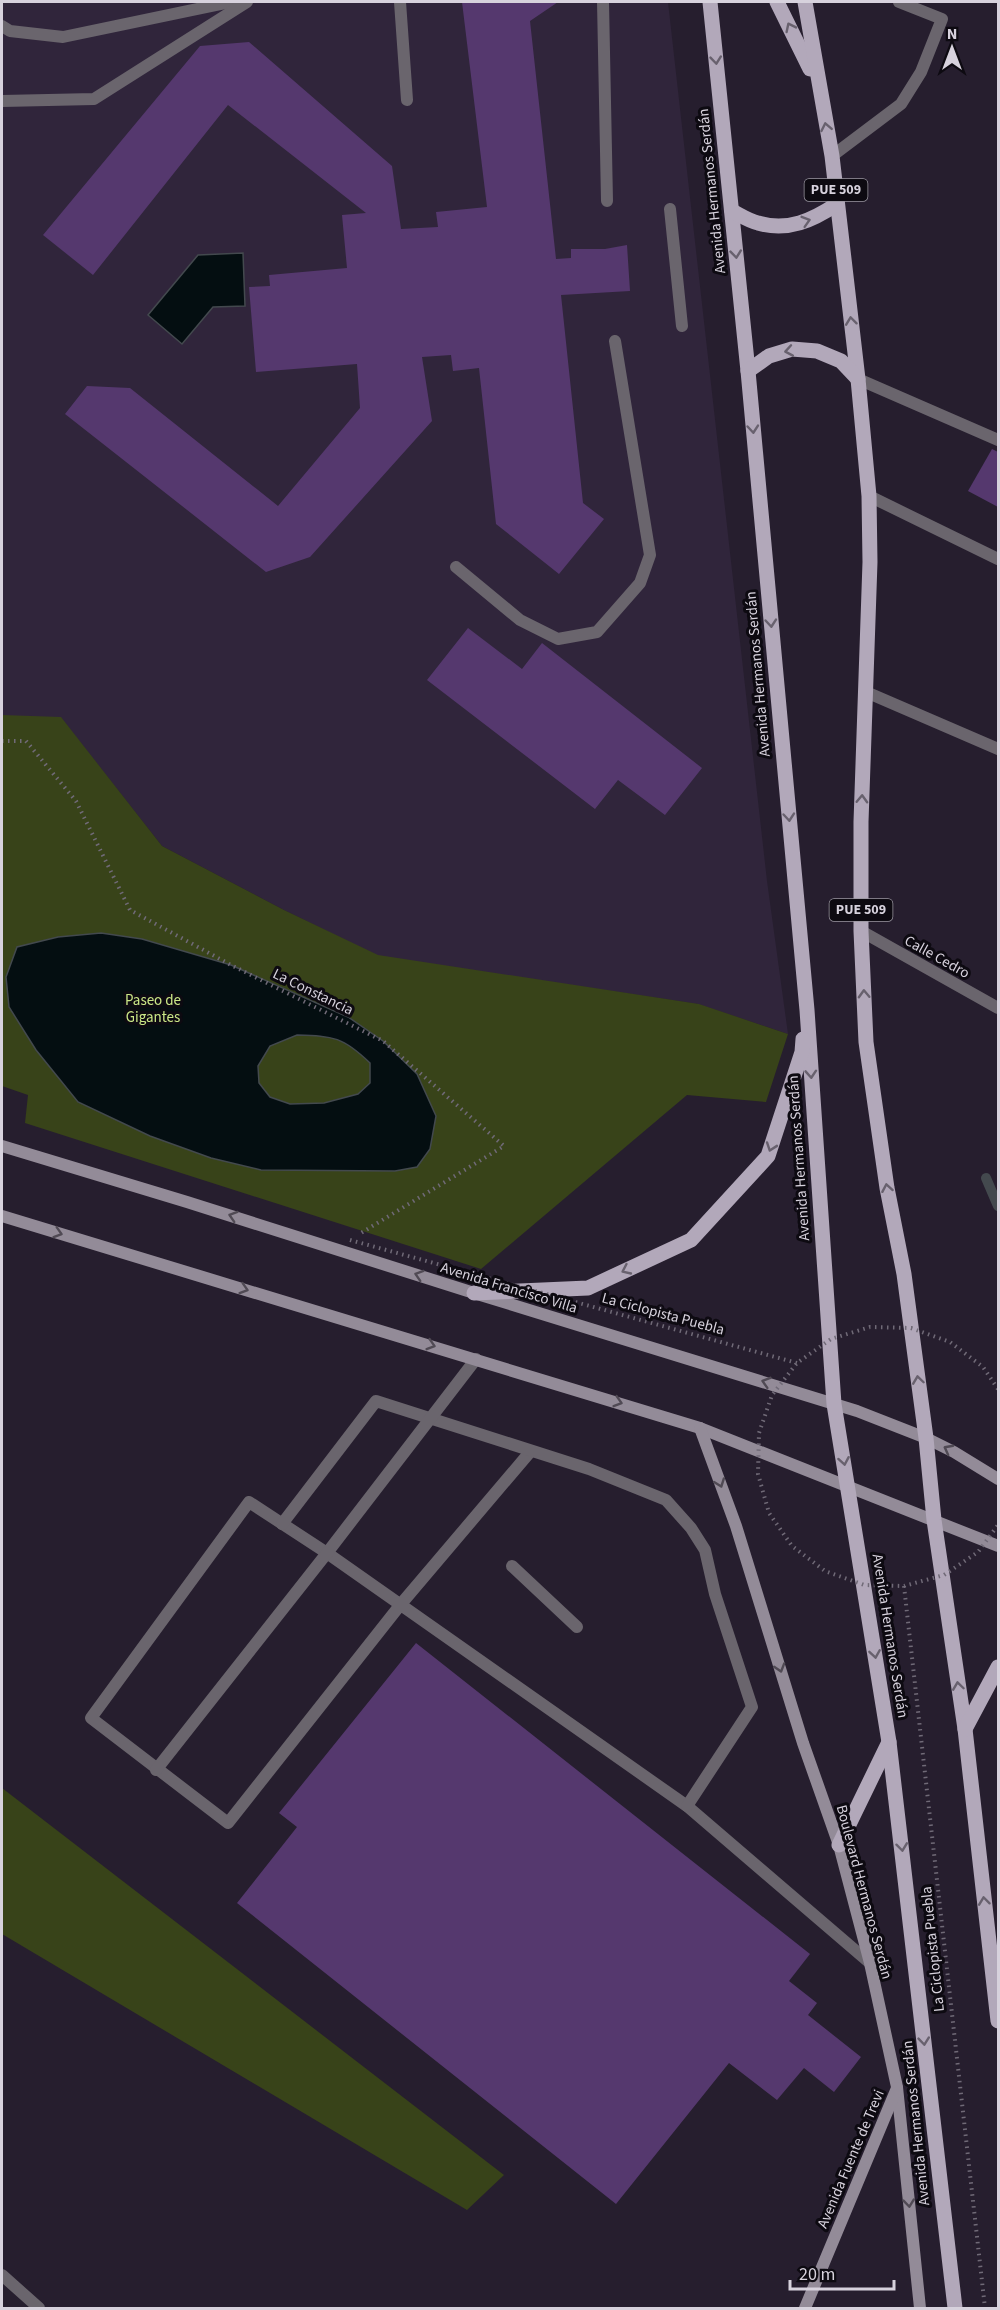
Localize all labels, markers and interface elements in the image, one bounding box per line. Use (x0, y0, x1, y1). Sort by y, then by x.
north arrow (922, 18, 982, 78)
one-way arrow (786, 22, 798, 33)
text: N (947, 23, 957, 45)
one-way arrow (709, 55, 722, 64)
street label: Avenida Hermanos Serdán (693, 107, 731, 275)
one-way arrow (820, 123, 833, 133)
road number: PUE 509 (804, 179, 868, 201)
one-way arrow (800, 216, 811, 228)
one-way arrow (729, 249, 742, 258)
one-way arrow (845, 316, 858, 325)
one-way arrow (784, 345, 793, 357)
one-way arrow (746, 424, 759, 434)
street label: Avenida Hermanos Serdán (740, 590, 776, 758)
one-way arrow (764, 619, 777, 628)
one-way arrow (855, 795, 868, 804)
one-way arrow (782, 813, 795, 822)
road number: PUE 509 (830, 899, 892, 921)
street label: Calle Cedro (901, 930, 973, 984)
street label: La Constancia (269, 963, 357, 1021)
park label: Paseo de Gigantes (125, 990, 181, 1028)
one-way arrow (857, 990, 870, 999)
one-way arrow (805, 1070, 818, 1079)
street label: Avenida Hermanos Serdán (783, 1075, 815, 1241)
one-way arrow (766, 1141, 778, 1152)
one-way arrow (881, 1183, 894, 1193)
one-way arrow (228, 1211, 239, 1223)
one-way arrow (52, 1226, 62, 1238)
street label: Avenida Francisco Villa (438, 1257, 580, 1319)
one-way arrow (622, 1263, 633, 1275)
one-way arrow (414, 1270, 425, 1282)
one-way arrow (238, 1282, 249, 1294)
street label: La Ciclopista Puebla (599, 1288, 727, 1340)
one-way arrow (425, 1338, 436, 1350)
one-way arrow (913, 1375, 925, 1385)
one-way arrow (761, 1377, 772, 1390)
one-way arrow (612, 1395, 623, 1407)
one-way arrow (944, 1445, 955, 1456)
one-way arrow (837, 1457, 849, 1466)
one-way arrow (712, 1477, 725, 1488)
street label: Avenida Hermanos Serdán (867, 1552, 913, 1720)
one-way arrow (868, 1649, 880, 1658)
one-way arrow (773, 1662, 785, 1673)
one-way arrow (953, 1682, 965, 1691)
street label: Boulevard Hermanos Serdán (831, 1802, 897, 1982)
one-way arrow (895, 1842, 908, 1851)
street label: La Ciclopista Puebla (916, 1885, 950, 2013)
one-way arrow (979, 1896, 991, 1905)
one-way arrow (918, 2036, 930, 2045)
street label: Avenida Hermanos Serdán (897, 2039, 935, 2207)
street label: Avenida Fuente de Trevi (812, 2086, 890, 2232)
one-way arrow (902, 2198, 915, 2207)
scale bar (790, 2253, 894, 2291)
text: 20 m (799, 2262, 835, 2287)

